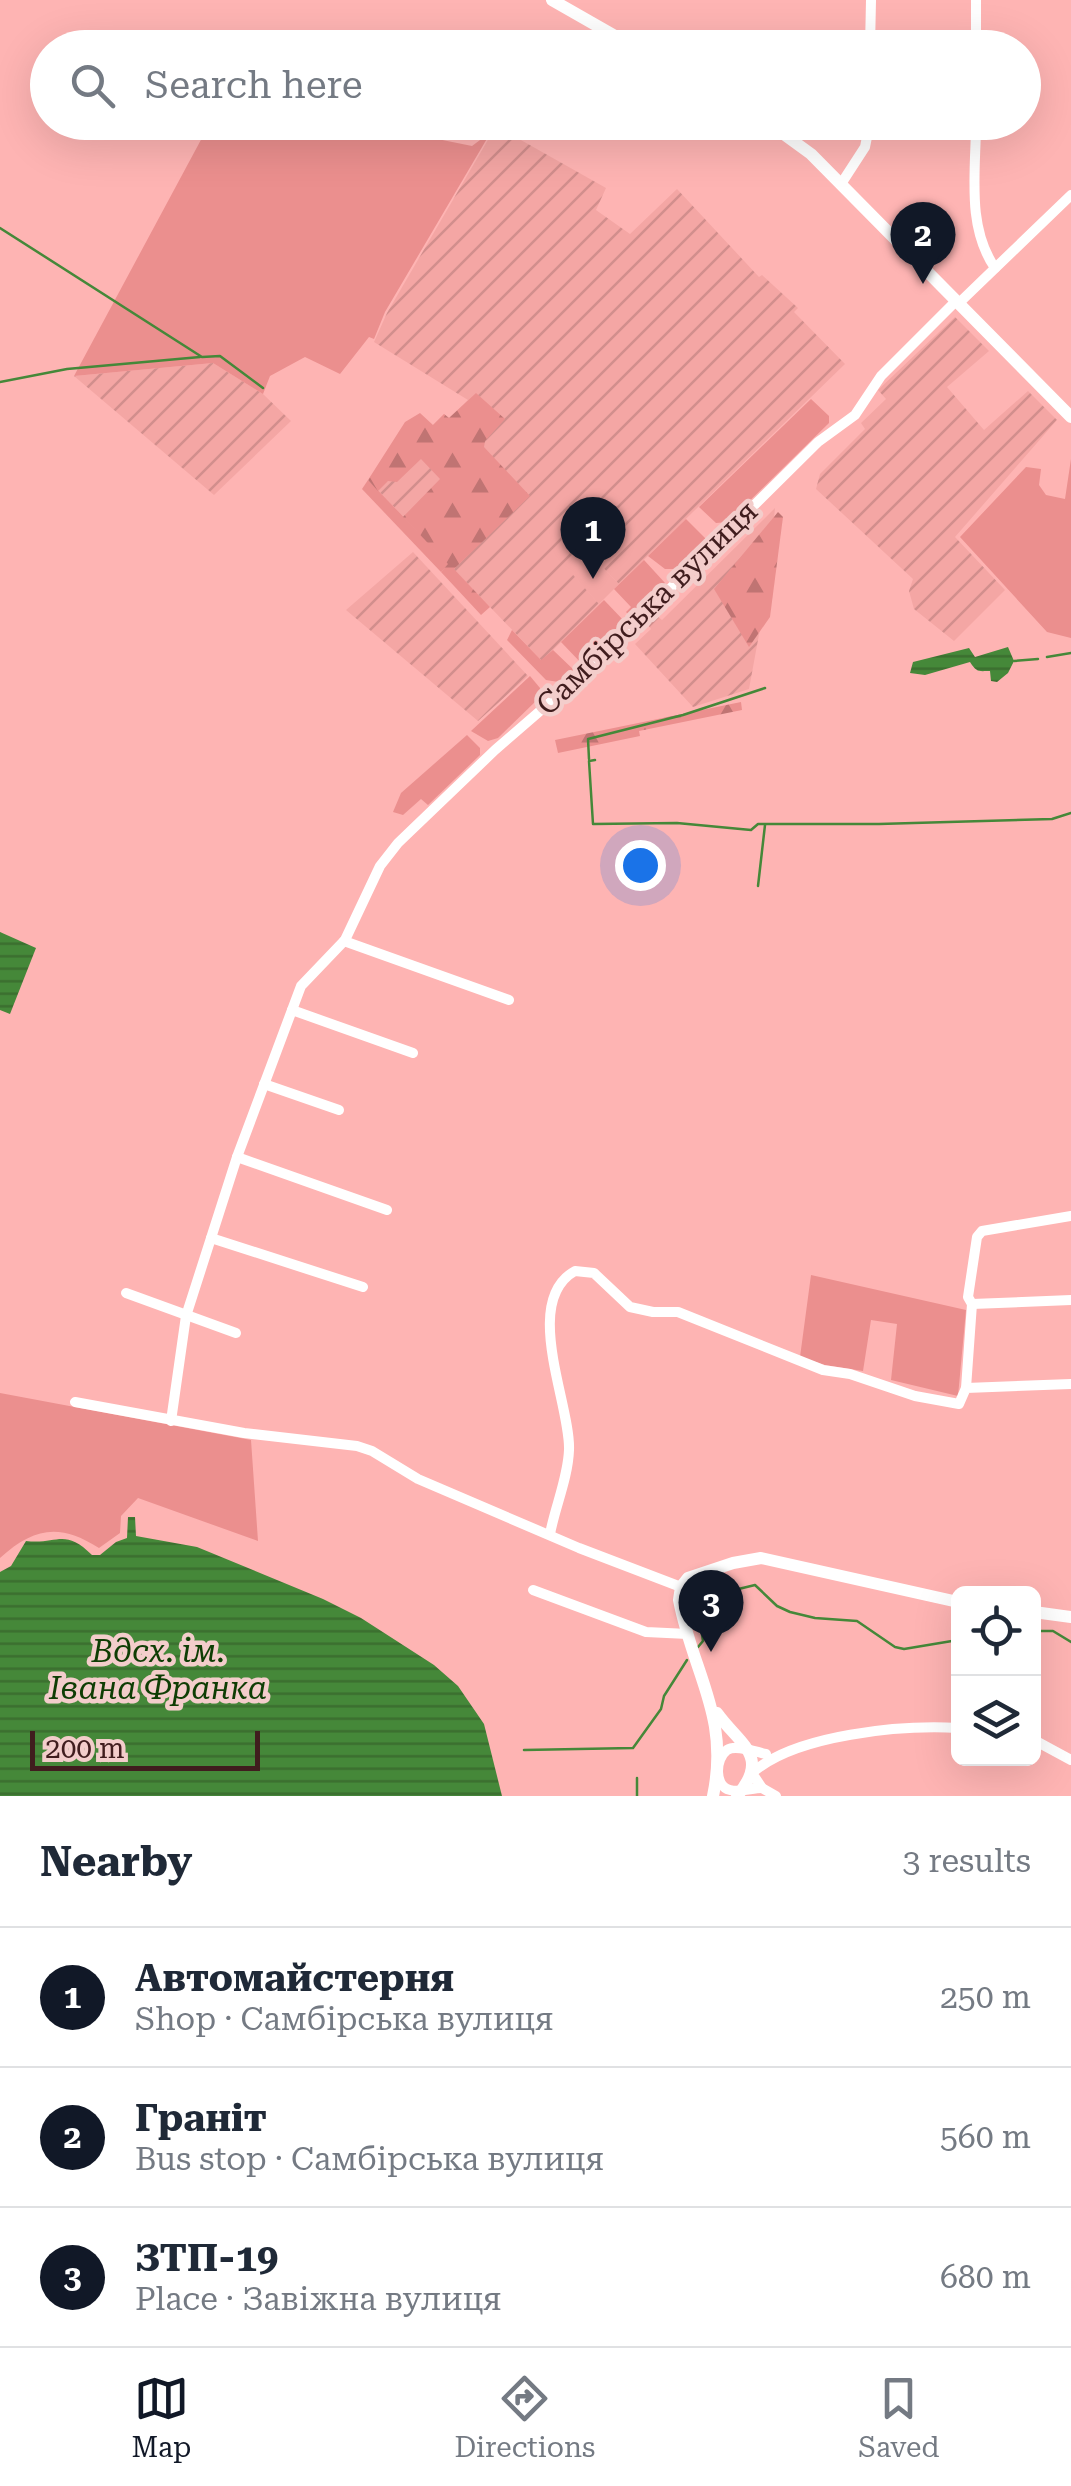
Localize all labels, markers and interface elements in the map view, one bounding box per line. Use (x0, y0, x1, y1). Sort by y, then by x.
search box (30, 30, 1041, 140)
icon: search (65, 58, 120, 113)
text: Search here (145, 63, 363, 107)
pin: 2 (890, 202, 956, 284)
street label: Самбірська вулиця (529, 493, 764, 722)
pin: 1 (560, 496, 626, 579)
your location (615, 840, 666, 891)
pin: 3 (678, 1570, 744, 1652)
map controls (951, 1586, 1041, 1766)
button: locate (951, 1586, 1041, 1676)
water label: Вдсх. ім. Івана Франка (48, 1632, 267, 1707)
button: layers (951, 1676, 1041, 1766)
scale bar (30, 1726, 260, 1770)
text: 200 m (45, 1732, 125, 1765)
text: Nearby (40, 1837, 192, 1886)
text: 3 results (903, 1842, 1031, 1880)
text: Автомайстерня (135, 1956, 454, 2000)
text: 1 (64, 1978, 81, 2016)
text: 250 m (940, 1978, 1031, 2016)
text: Shop · Самбірська вулиця (135, 2000, 553, 2038)
text: Граніт (135, 2096, 267, 2140)
text: 2 (64, 2118, 81, 2156)
text: 560 m (940, 2118, 1031, 2156)
text: Bus stop · Самбірська вулиця (135, 2140, 604, 2178)
text: ЗТП-19 (135, 2236, 278, 2280)
text: 3 (64, 2258, 81, 2296)
text: 680 m (940, 2258, 1031, 2296)
text: Place · Завіжна вулиця (135, 2280, 502, 2318)
tab: Map (132, 2371, 191, 2464)
tab: Directions (454, 2371, 595, 2464)
tab: Saved (858, 2371, 940, 2464)

